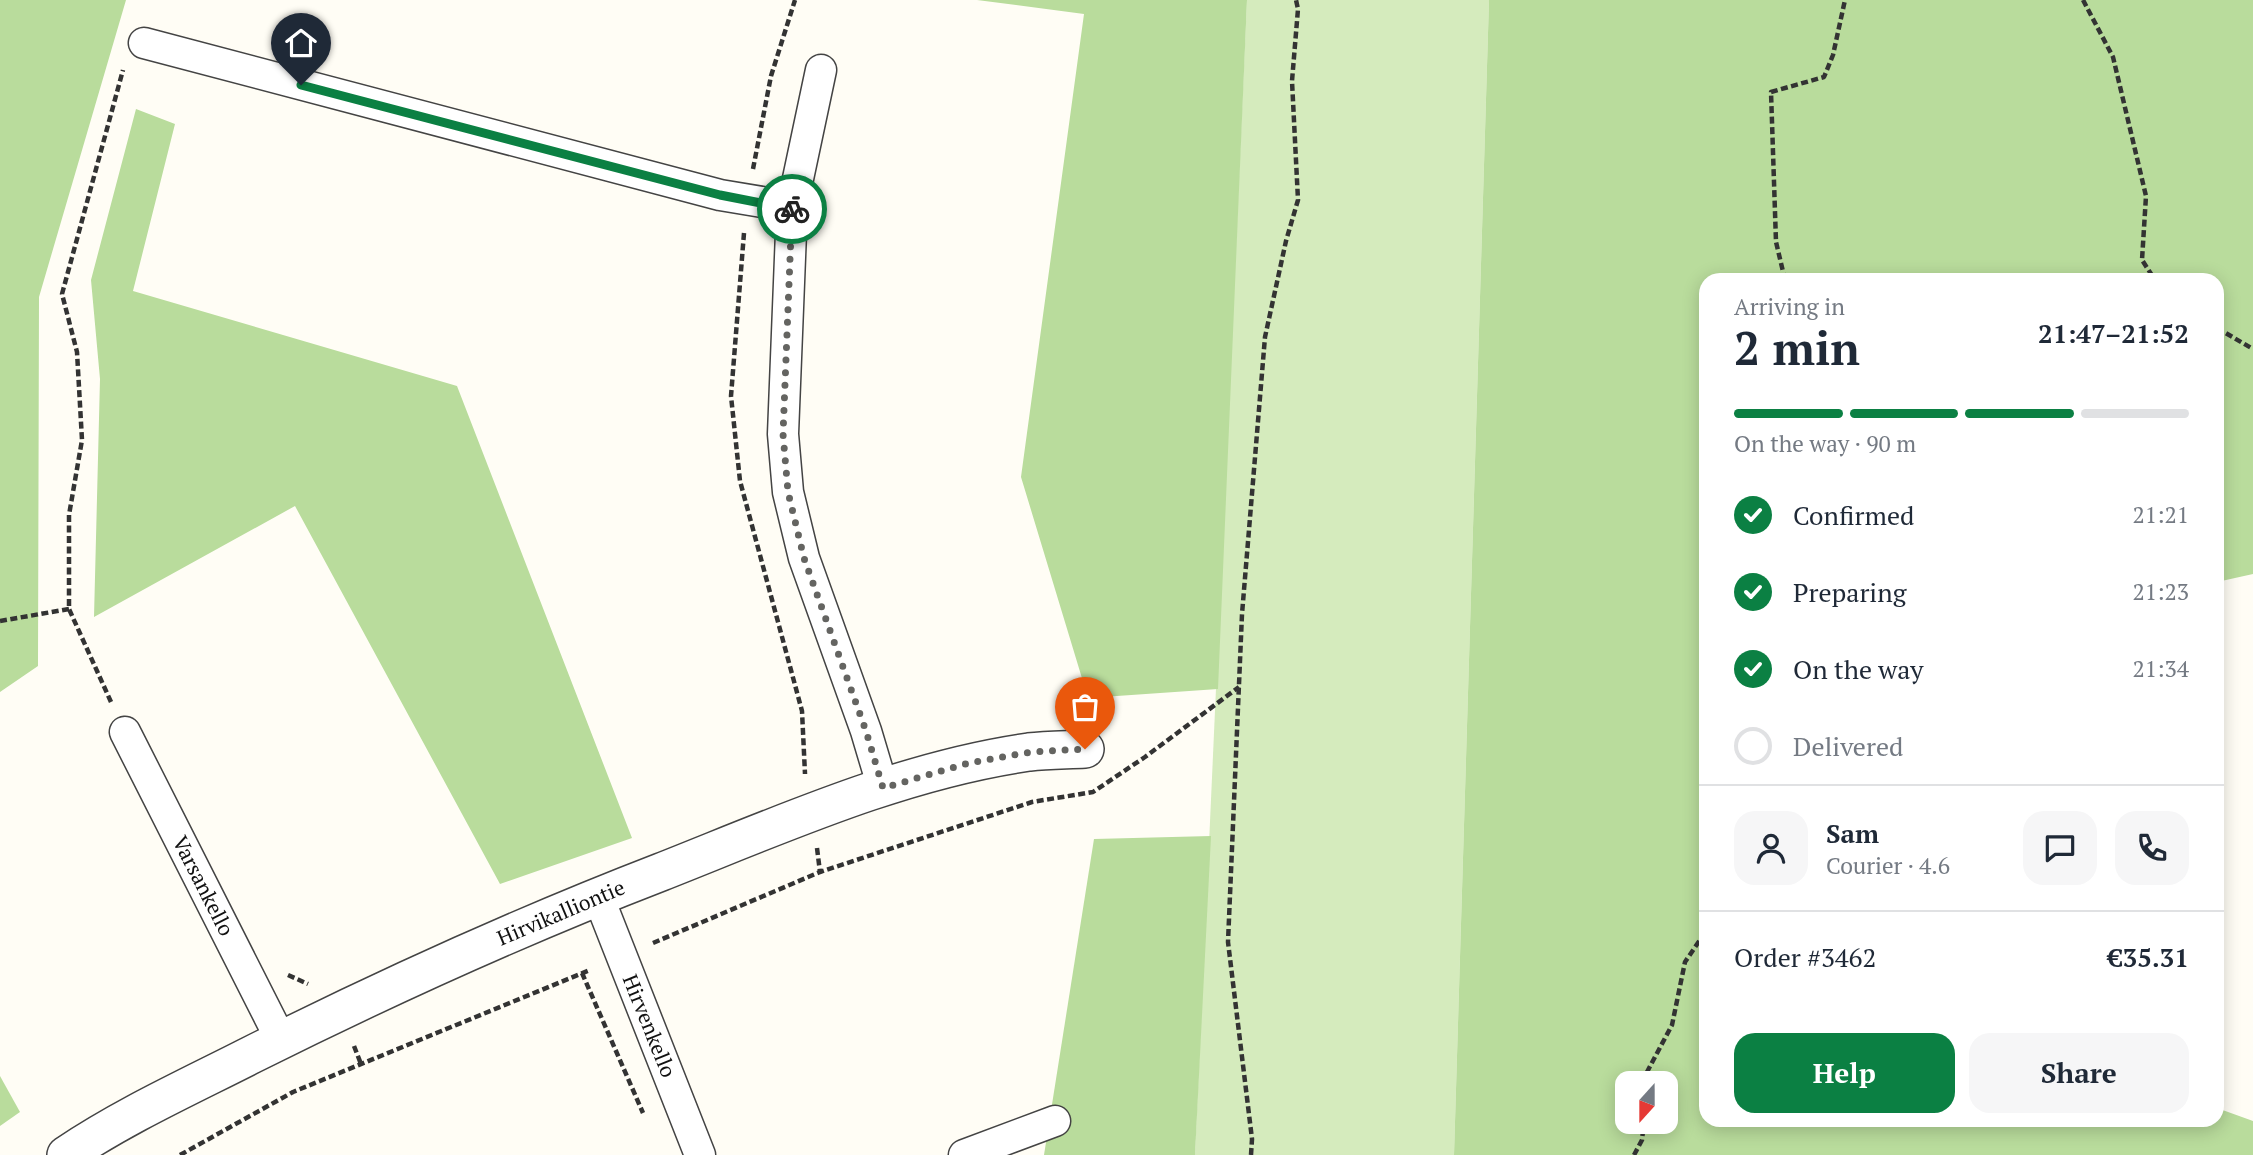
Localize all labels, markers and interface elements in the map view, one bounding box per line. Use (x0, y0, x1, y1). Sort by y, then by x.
pin (271, 13, 331, 85)
icon: home (282, 24, 320, 62)
courier (757, 174, 827, 244)
icon: bike (773, 190, 811, 228)
text: Arriving in (1734, 291, 1845, 322)
text: 21:47–21:52 (2038, 316, 2189, 350)
text: 2 min (1734, 317, 1860, 378)
text: On the way · 90 m (1734, 428, 1916, 459)
icon: check (1734, 496, 1772, 534)
text: Confirmed (1793, 498, 1914, 532)
text: 21:21 (2132, 499, 2189, 530)
icon: check (1734, 573, 1772, 611)
text: Preparing (1793, 575, 1906, 609)
text: 21:23 (2132, 576, 2189, 607)
icon: check (1734, 650, 1772, 688)
text: On the way (1793, 652, 1924, 686)
text: 21:34 (2132, 653, 2189, 684)
pin (1055, 677, 1115, 749)
icon: bag (1066, 688, 1104, 726)
text: Delivered (1793, 729, 1903, 763)
button: person (1734, 811, 1808, 885)
button: chat (2023, 811, 2097, 885)
button: phone (2115, 811, 2189, 885)
text: Sam (1826, 816, 1879, 850)
street label: Varsankello (167, 831, 241, 940)
text: Courier · 4.6 (1826, 850, 1950, 881)
street label: Hirvikalliontie (492, 873, 629, 952)
text: Order #3462 (1734, 940, 1876, 974)
text: €35.31 (2108, 940, 2189, 974)
street label: Hirvenkello (617, 970, 683, 1081)
button: Help (1734, 1033, 1955, 1113)
button: Share (1969, 1033, 2189, 1113)
north arrow (1615, 1071, 1678, 1134)
map controls (1615, 1071, 1678, 1134)

